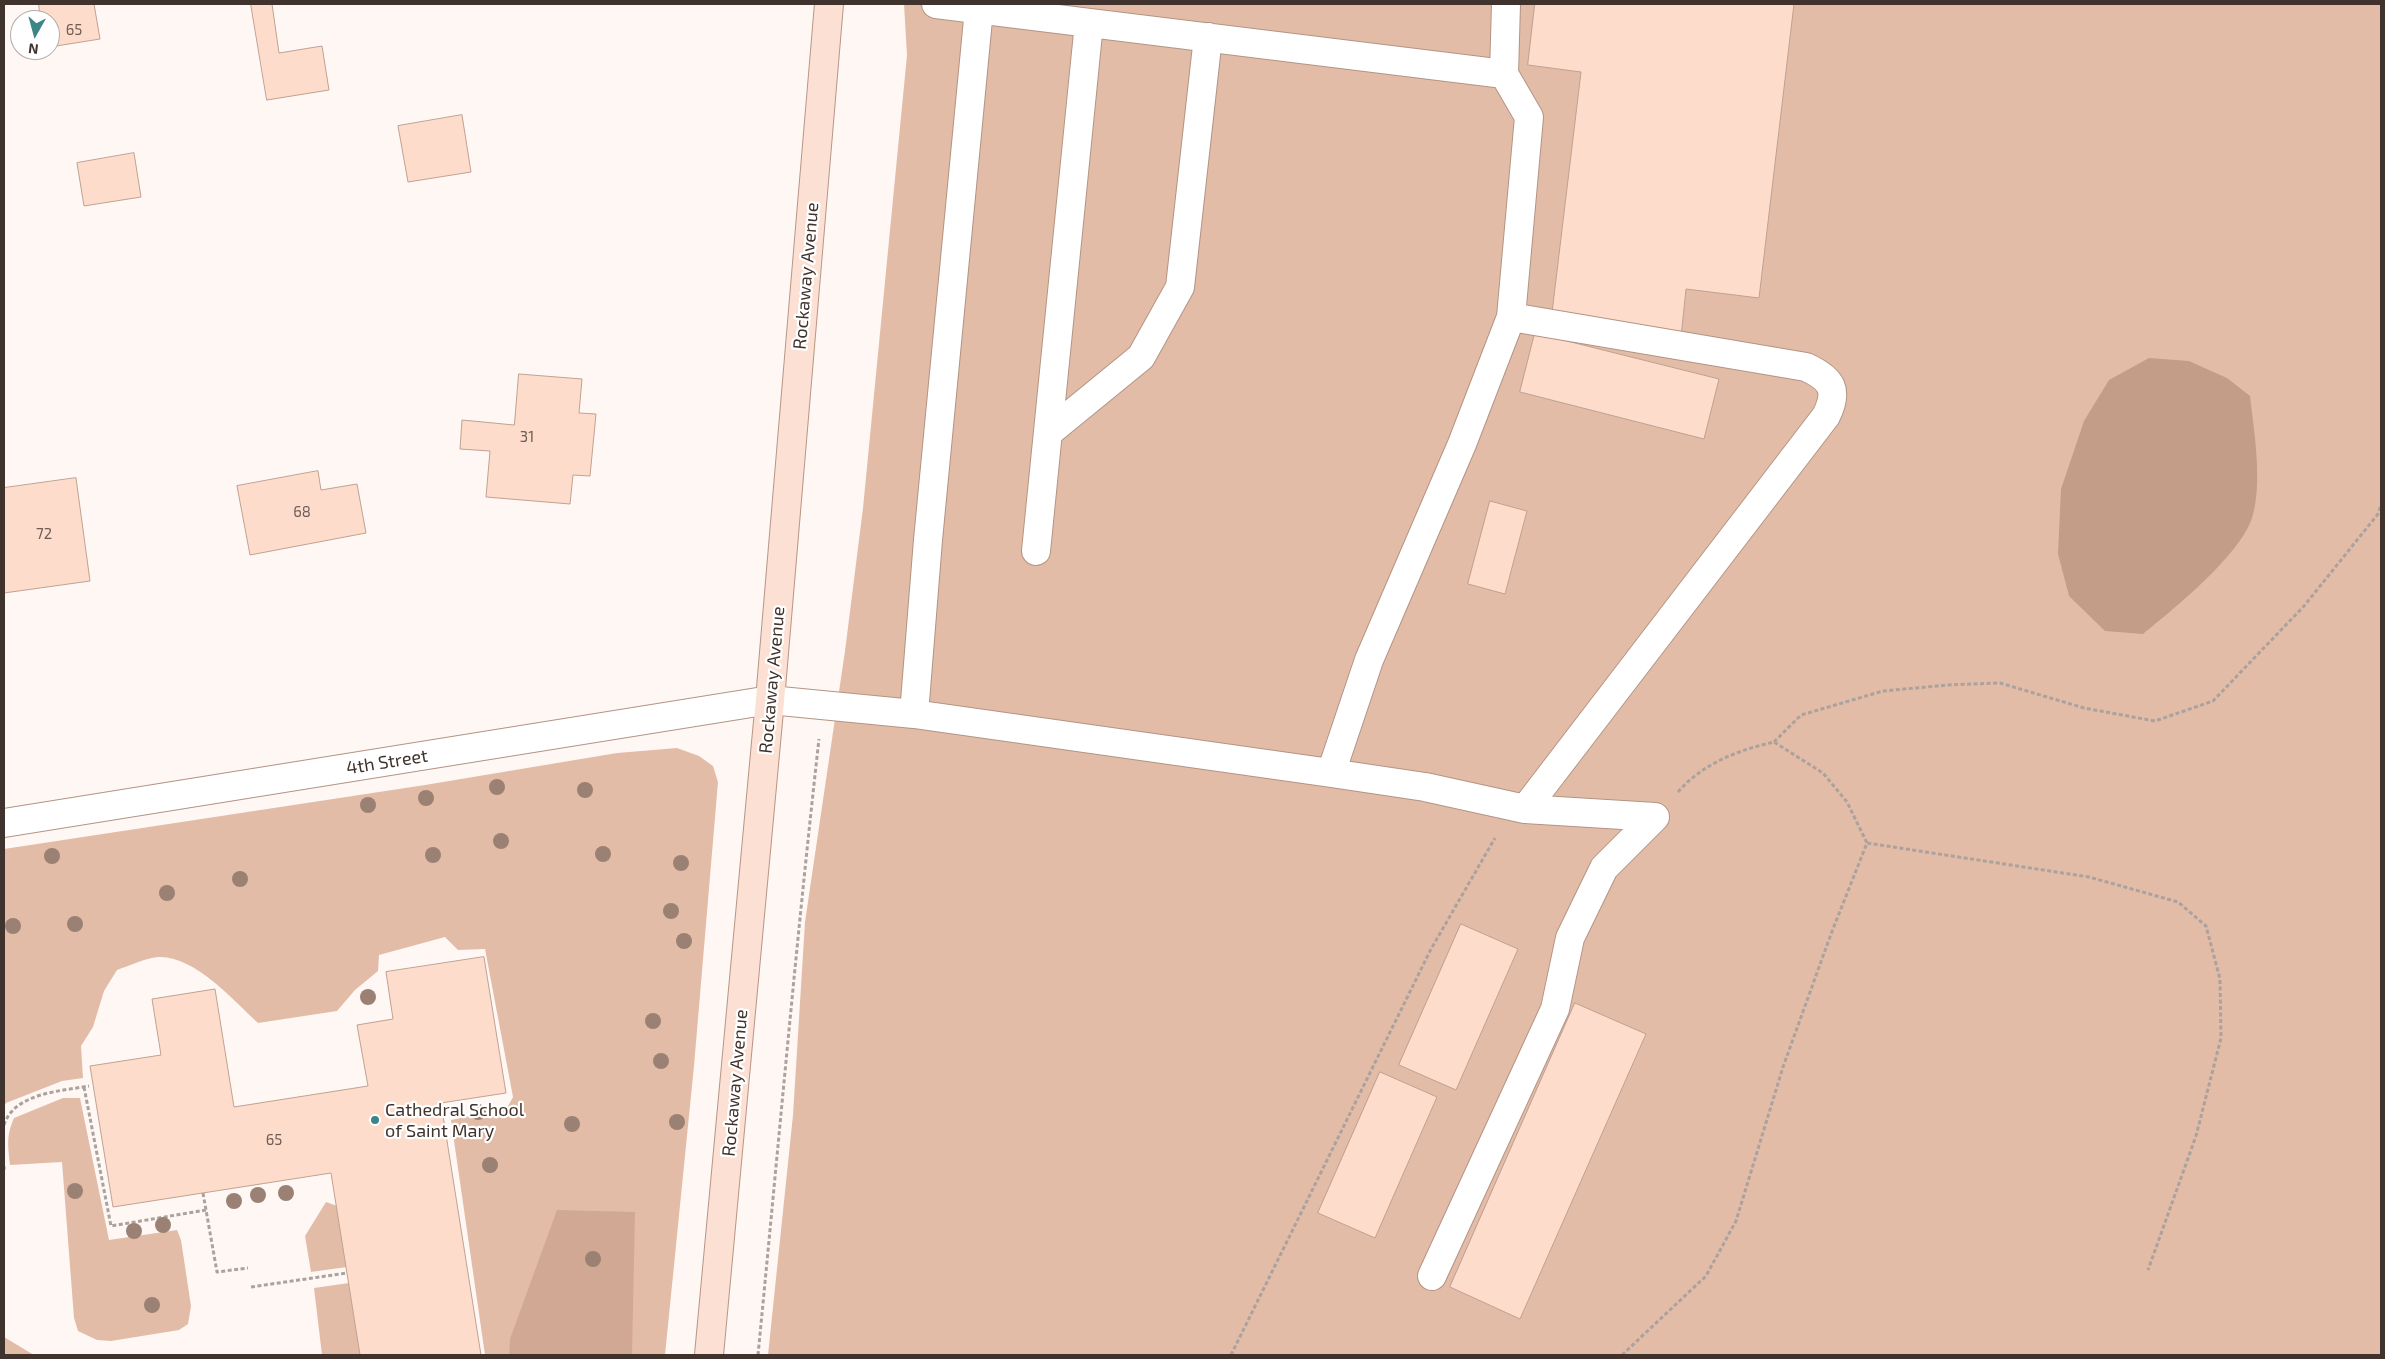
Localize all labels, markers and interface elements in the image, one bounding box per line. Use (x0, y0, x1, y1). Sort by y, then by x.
north arrow (10, 10, 60, 60)
house number: 65 (66, 21, 82, 39)
text: N (27, 40, 39, 58)
street label: Rockaway Avenue (789, 202, 823, 350)
house number: 31 (520, 428, 534, 446)
house number: 68 (293, 503, 311, 521)
house number: 72 (36, 525, 52, 543)
street label: Rockaway Avenue (755, 606, 789, 754)
street label: 4th Street (345, 745, 429, 779)
street label: Rockaway Avenue (718, 1009, 752, 1157)
place label: Cathedral School of Saint Mary (385, 1099, 524, 1142)
marker: Cathedral School of Saint Mary (369, 1114, 381, 1126)
house number: 65 (266, 1131, 282, 1149)

